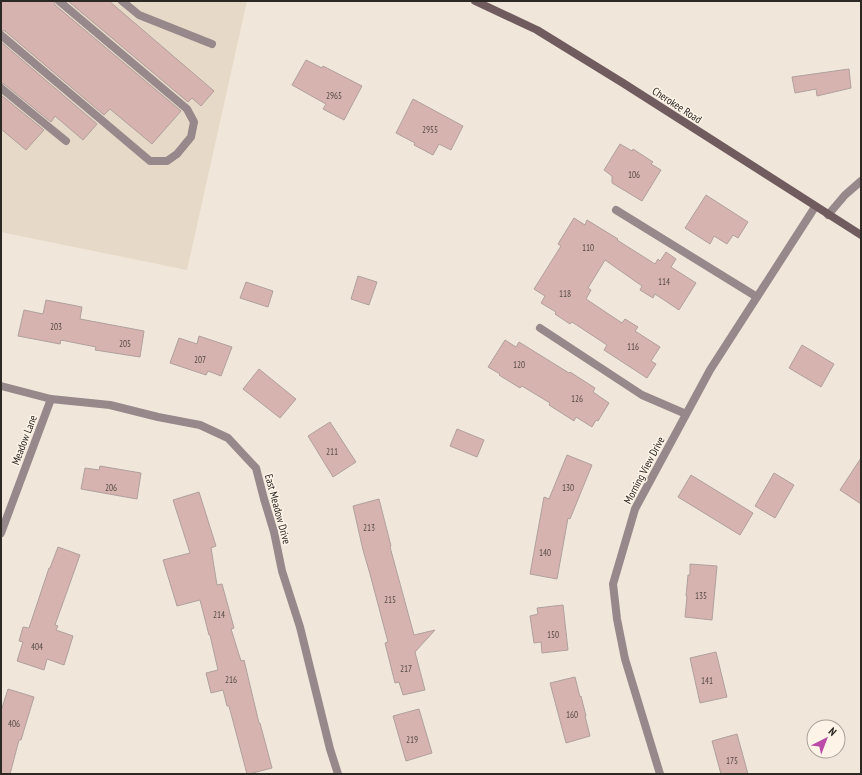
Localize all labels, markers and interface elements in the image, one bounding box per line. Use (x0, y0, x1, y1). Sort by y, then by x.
street label: Cherokee Road (650, 84, 705, 126)
house number: 2965 (326, 90, 342, 101)
house number: 2955 (422, 124, 438, 135)
house number: 106 (628, 169, 640, 180)
house number: 110 (582, 242, 594, 253)
house number: 114 (658, 276, 670, 287)
house number: 118 (559, 288, 571, 299)
house number: 203 (50, 321, 62, 332)
house number: 205 (119, 338, 131, 349)
house number: 116 (627, 341, 639, 352)
house number: 207 (194, 354, 206, 365)
house number: 120 (513, 359, 525, 370)
house number: 126 (571, 393, 583, 404)
street label: Meadow Lane (8, 413, 40, 467)
street label: Morning View Drive (620, 434, 668, 506)
house number: 211 (326, 446, 338, 457)
street label: East Meadow Drive (262, 472, 294, 546)
house number: 206 (105, 482, 117, 493)
house number: 130 (562, 482, 574, 493)
house number: 213 (363, 522, 375, 533)
house number: 140 (539, 547, 551, 558)
house number: 135 (695, 590, 707, 601)
house number: 215 (384, 594, 396, 605)
house number: 214 (213, 609, 225, 620)
house number: 150 (547, 629, 559, 640)
house number: 404 (31, 641, 43, 652)
house number: 217 (400, 663, 412, 674)
house number: 216 (225, 674, 237, 685)
house number: 141 (701, 675, 713, 686)
house number: 160 (566, 709, 578, 720)
house number: 406 (8, 718, 20, 729)
north arrow (806, 719, 846, 759)
text: N (826, 724, 840, 739)
house number: 219 (406, 734, 418, 745)
house number: 175 (726, 755, 738, 766)

